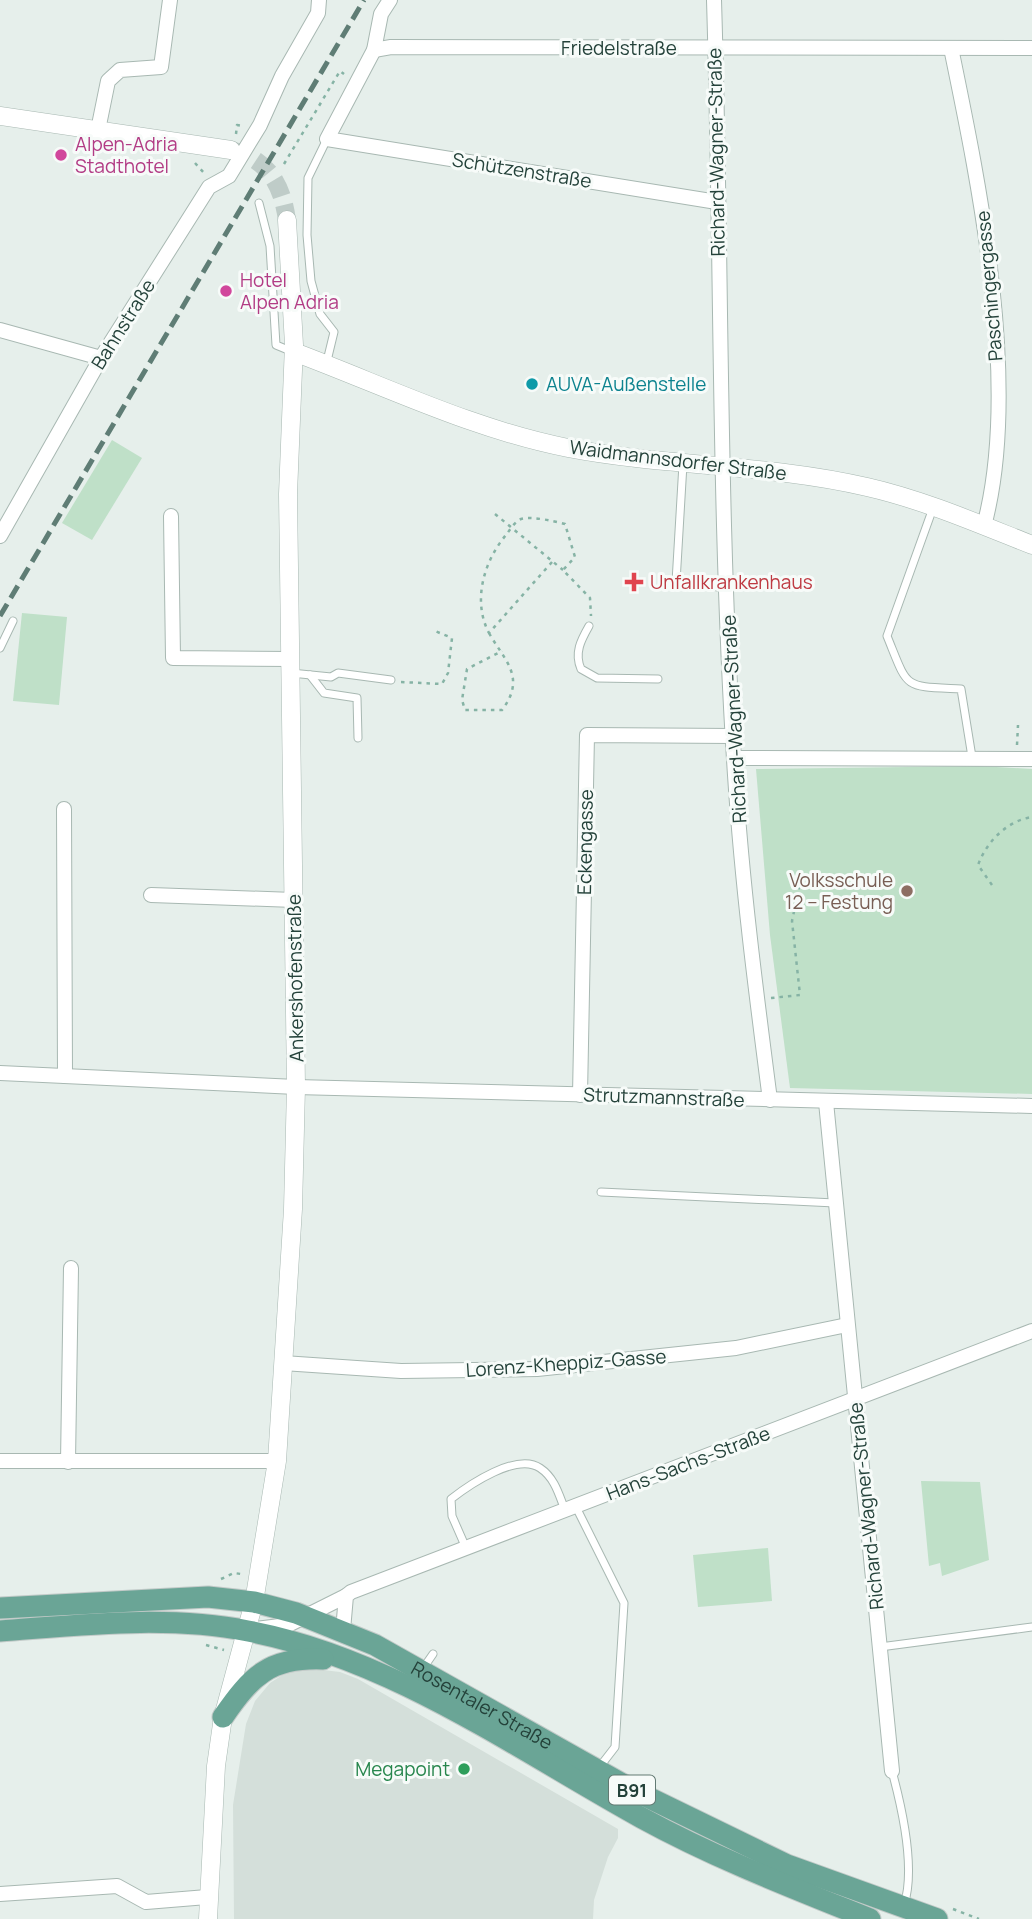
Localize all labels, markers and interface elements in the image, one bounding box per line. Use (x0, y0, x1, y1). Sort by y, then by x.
street label: Friedelstraße (561, 35, 677, 61)
street label: Richard-Wagner-Straße (701, 48, 731, 256)
place label: Alpen-Adria Stadthotel (75, 131, 178, 179)
street label: Schützenstraße (450, 146, 594, 194)
marker: Alpen-Adria Stadthotel (53, 147, 69, 163)
street label: Paschingergasse (969, 210, 1009, 362)
place label: Hotel Alpen Adria (240, 267, 339, 315)
street label: Bahnstraße (85, 274, 161, 374)
marker: Hotel Alpen Adria (218, 283, 234, 299)
place label: AUVA-Außenstelle (546, 371, 706, 397)
marker: AUVA-Außenstelle (524, 376, 540, 392)
street label: Waidmannsdorfer Straße (568, 434, 788, 486)
place label: Unfallkrankenhaus (650, 569, 813, 595)
marker: Unfallkrankenhaus (624, 572, 644, 592)
street label: Richard-Wagner-Straße (716, 614, 752, 824)
street label: Eckengasse (571, 789, 599, 895)
place label: Volksschule 12 – Festung (785, 867, 893, 915)
marker: Volksschule 12 – Festung (899, 883, 915, 899)
street label: Ankershofenstraße (281, 894, 309, 1062)
street label: Strutzmannstraße (583, 1081, 745, 1113)
street label: Lorenz-Kheppiz-Gasse (465, 1343, 667, 1383)
street label: Richard-Wagner-Straße (842, 1401, 890, 1611)
street label: Hans-Sachs-Straße (602, 1420, 774, 1506)
street label: Rosentaler Straße (407, 1655, 558, 1755)
place label: Megapoint (355, 1756, 450, 1782)
marker: Megapoint (456, 1761, 472, 1777)
road number: B91 (609, 1776, 655, 1804)

